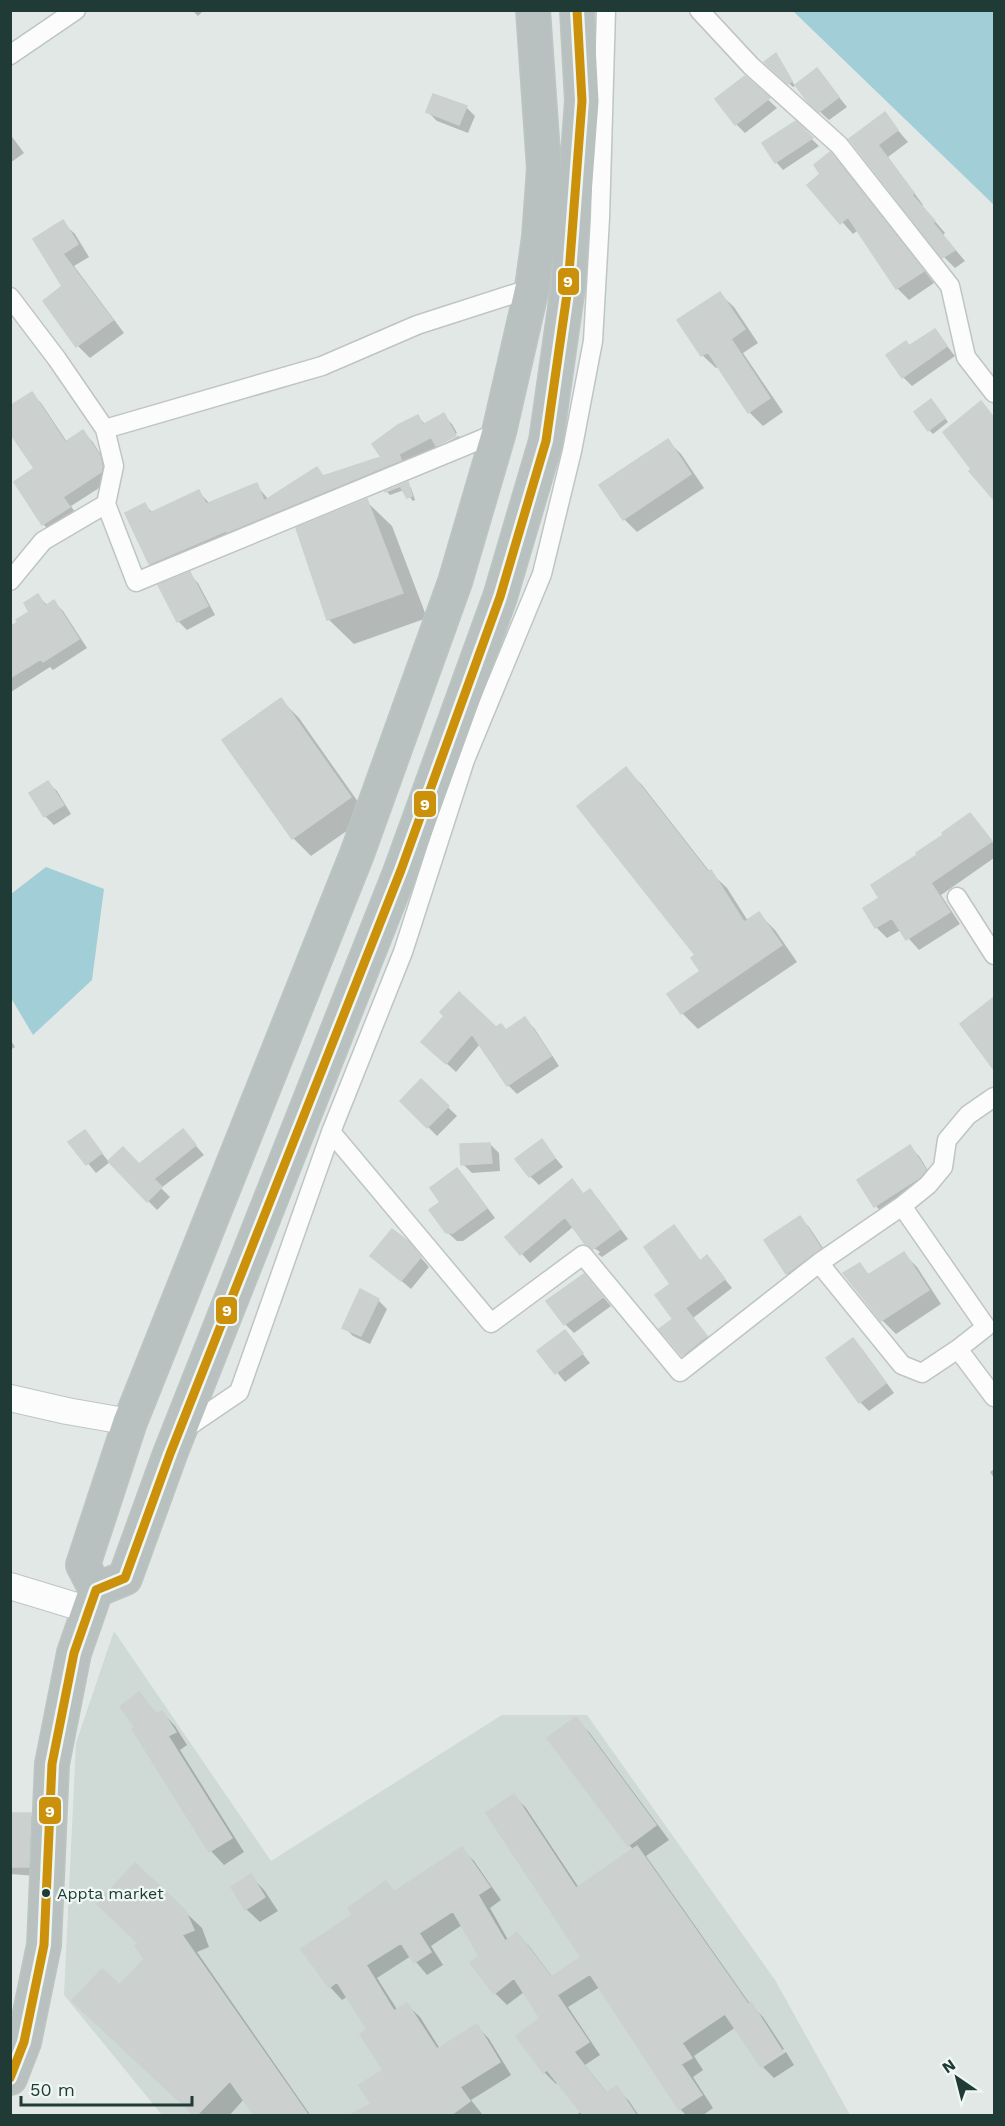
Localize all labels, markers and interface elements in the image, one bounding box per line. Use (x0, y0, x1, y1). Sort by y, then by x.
line badge: 9 (557, 267, 580, 296)
text: 9 (563, 272, 573, 291)
line badge: 9 (413, 790, 437, 818)
text: 9 (420, 795, 430, 814)
line badge: 9 (215, 1296, 238, 1325)
text: 9 (222, 1301, 232, 1320)
line badge: 9 (38, 1796, 62, 1825)
text: 9 (45, 1802, 55, 1821)
place label: Appta market (57, 1884, 164, 1903)
marker: Appta market (40, 1887, 52, 1899)
north arrow (927, 2048, 987, 2108)
text: N (938, 2055, 959, 2077)
scale bar (21, 2069, 192, 2107)
text: 50 m (30, 2079, 75, 2100)

